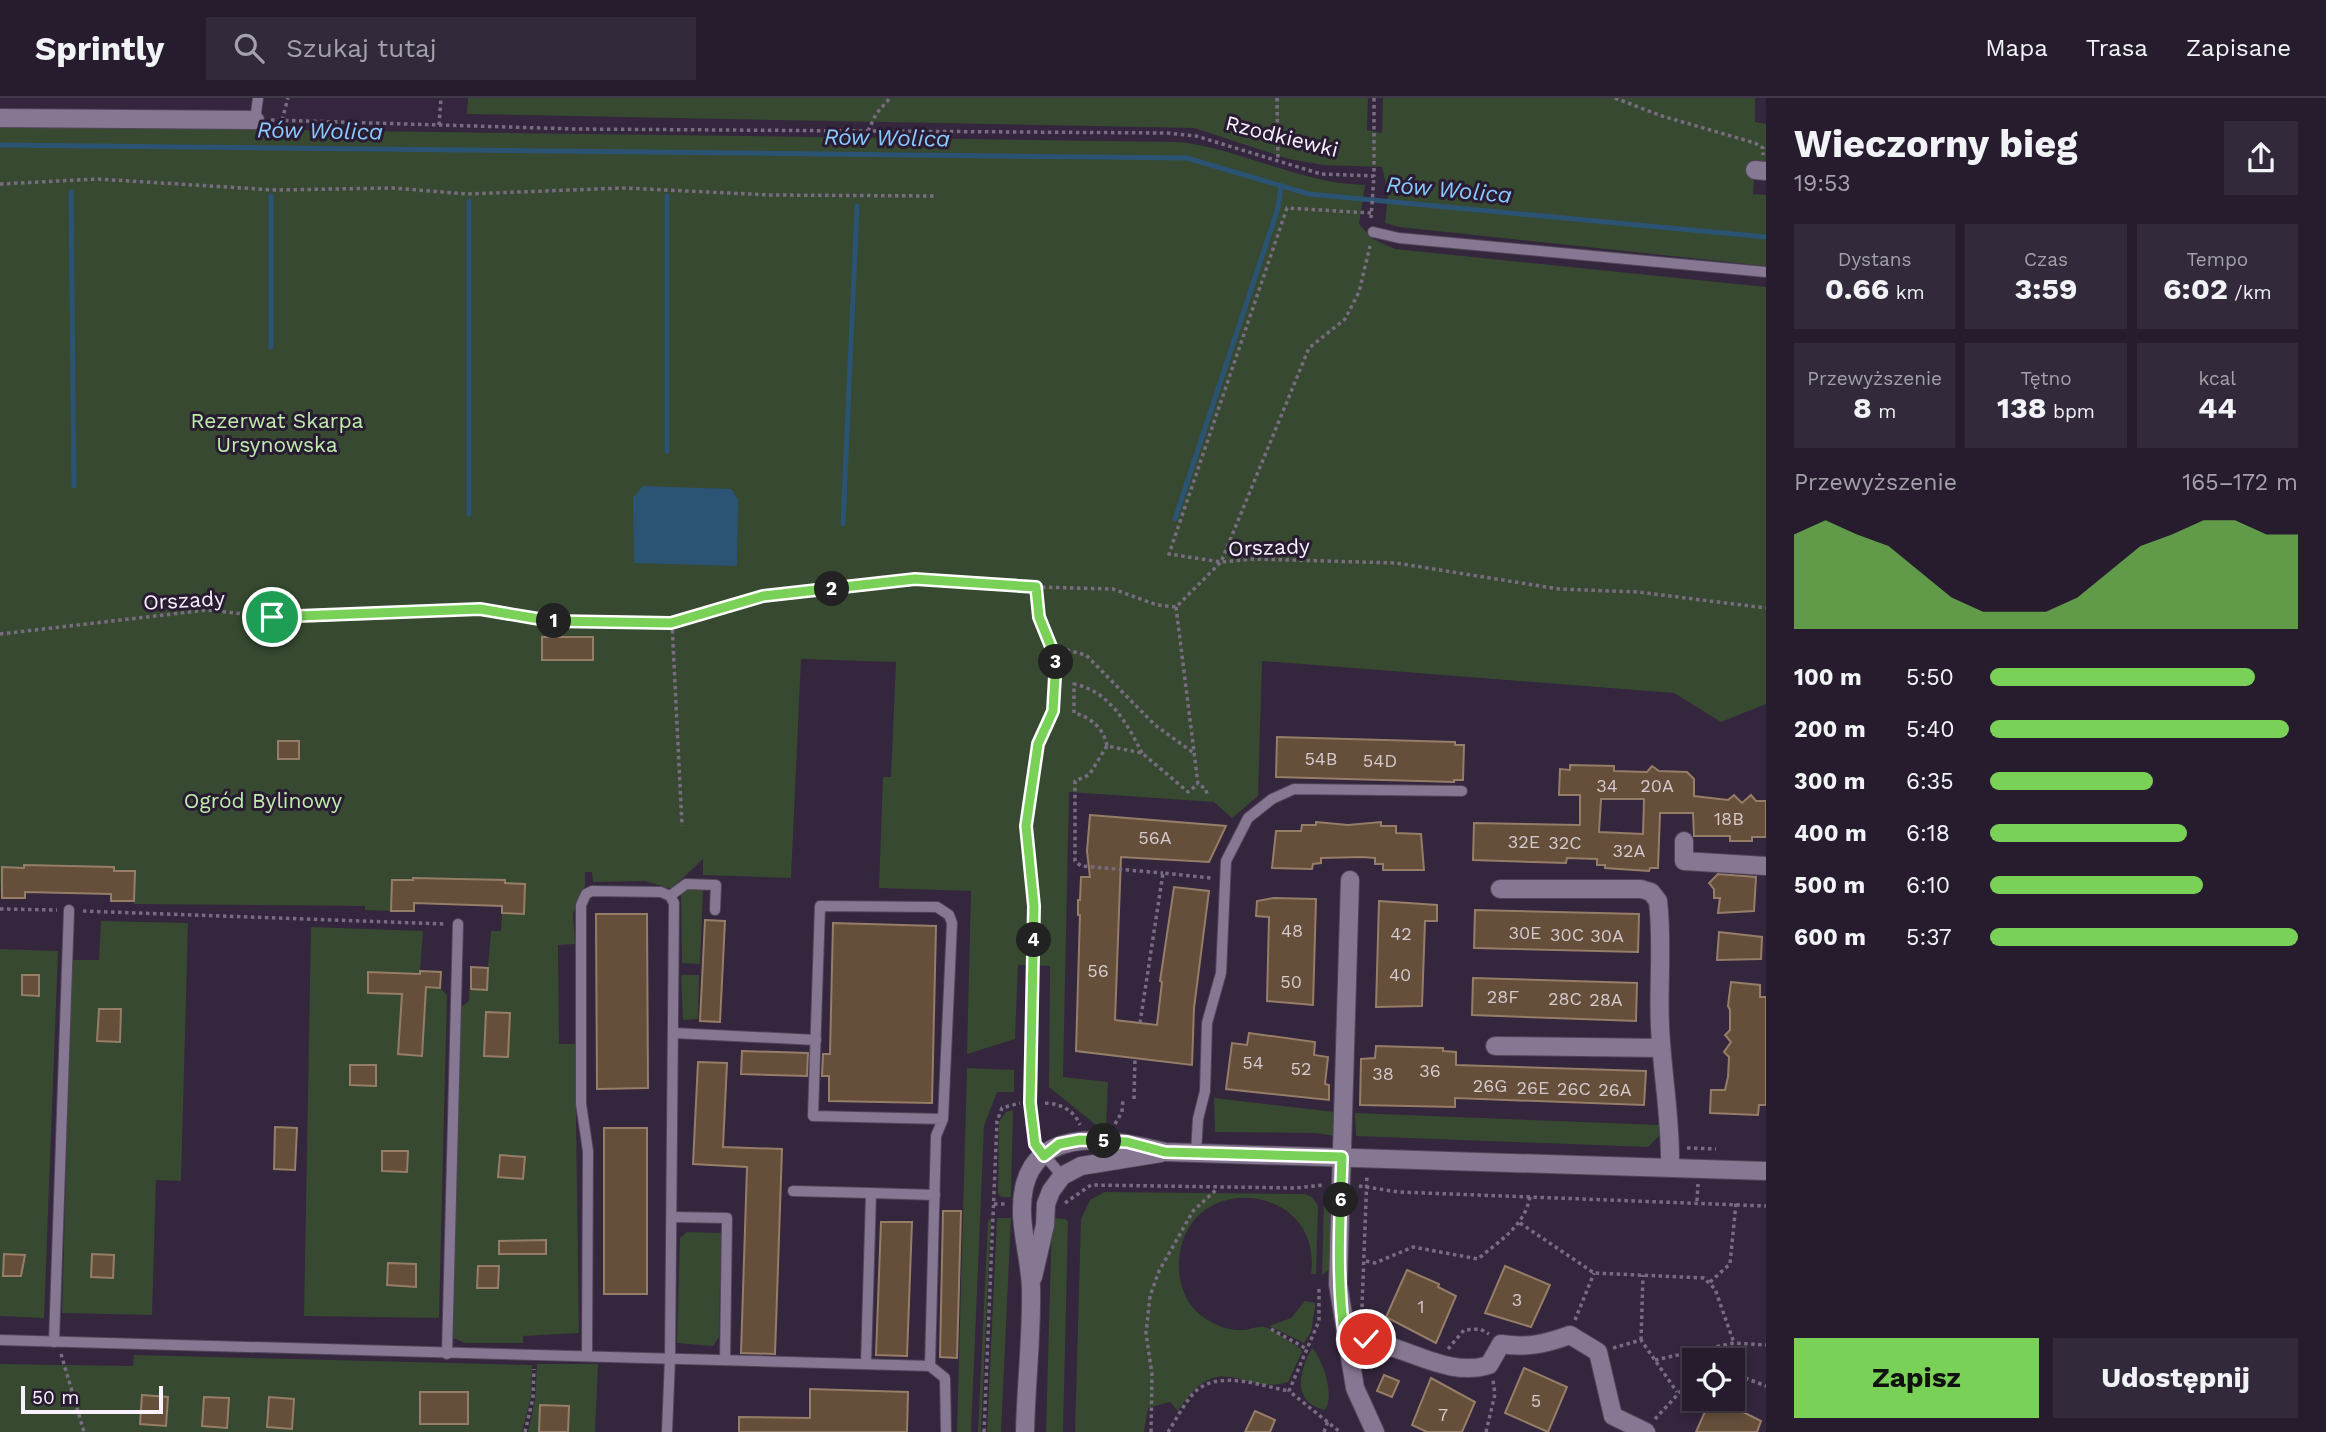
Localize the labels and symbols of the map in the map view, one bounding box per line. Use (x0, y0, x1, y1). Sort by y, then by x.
street label: Rzodkiewki (1223, 110, 1341, 162)
water label: Rów Wolica (257, 116, 383, 146)
water label: Rów Wolica (824, 123, 950, 153)
water label: Rów Wolica (1385, 171, 1513, 209)
park label: Rezerwat Skarpa Ursynowska (191, 408, 364, 457)
street label: Orszady (1228, 533, 1311, 561)
pin: 2 (814, 572, 850, 606)
street label: Orszady (142, 585, 226, 615)
pin (242, 587, 302, 647)
pin: 1 (536, 603, 572, 638)
pin: 3 (1038, 644, 1074, 680)
house number: 54B (1304, 748, 1338, 769)
house number: 54D (1363, 750, 1397, 771)
house number: 34 (1596, 775, 1618, 796)
house number: 20A (1640, 775, 1674, 796)
park label: Ogród Bylinowy (184, 788, 342, 813)
house number: 18B (1714, 808, 1744, 829)
house number: 56A (1138, 827, 1172, 848)
house number: 32E (1508, 831, 1540, 852)
house number: 32C (1548, 832, 1582, 853)
house number: 32A (1613, 840, 1646, 861)
house number: 48 (1281, 920, 1303, 941)
pin: 4 (1016, 922, 1052, 958)
house number: 30E (1508, 922, 1542, 943)
house number: 42 (1390, 923, 1412, 944)
house number: 30C (1550, 924, 1584, 945)
house number: 30A (1590, 925, 1624, 946)
house number: 56 (1087, 960, 1109, 981)
house number: 40 (1389, 964, 1411, 985)
house number: 50 (1280, 971, 1302, 992)
house number: 28F (1487, 986, 1519, 1007)
house number: 28C (1548, 988, 1582, 1009)
house number: 28A (1589, 989, 1623, 1010)
house number: 54 (1242, 1052, 1264, 1073)
house number: 52 (1291, 1058, 1311, 1079)
house number: 36 (1419, 1060, 1441, 1081)
house number: 38 (1372, 1063, 1394, 1084)
house number: 26G (1473, 1075, 1507, 1096)
house number: 26E (1517, 1077, 1549, 1098)
house number: 26C (1557, 1078, 1591, 1099)
house number: 26A (1598, 1079, 1632, 1100)
pin: 5 (1086, 1124, 1122, 1158)
pin: 6 (1324, 1182, 1358, 1218)
house number: 3 (1512, 1289, 1522, 1310)
house number: 1 (1417, 1296, 1425, 1317)
pin (1336, 1309, 1396, 1369)
scale bar (21, 1383, 163, 1415)
house number: 5 (1531, 1390, 1541, 1411)
house number: 7 (1438, 1404, 1448, 1425)

